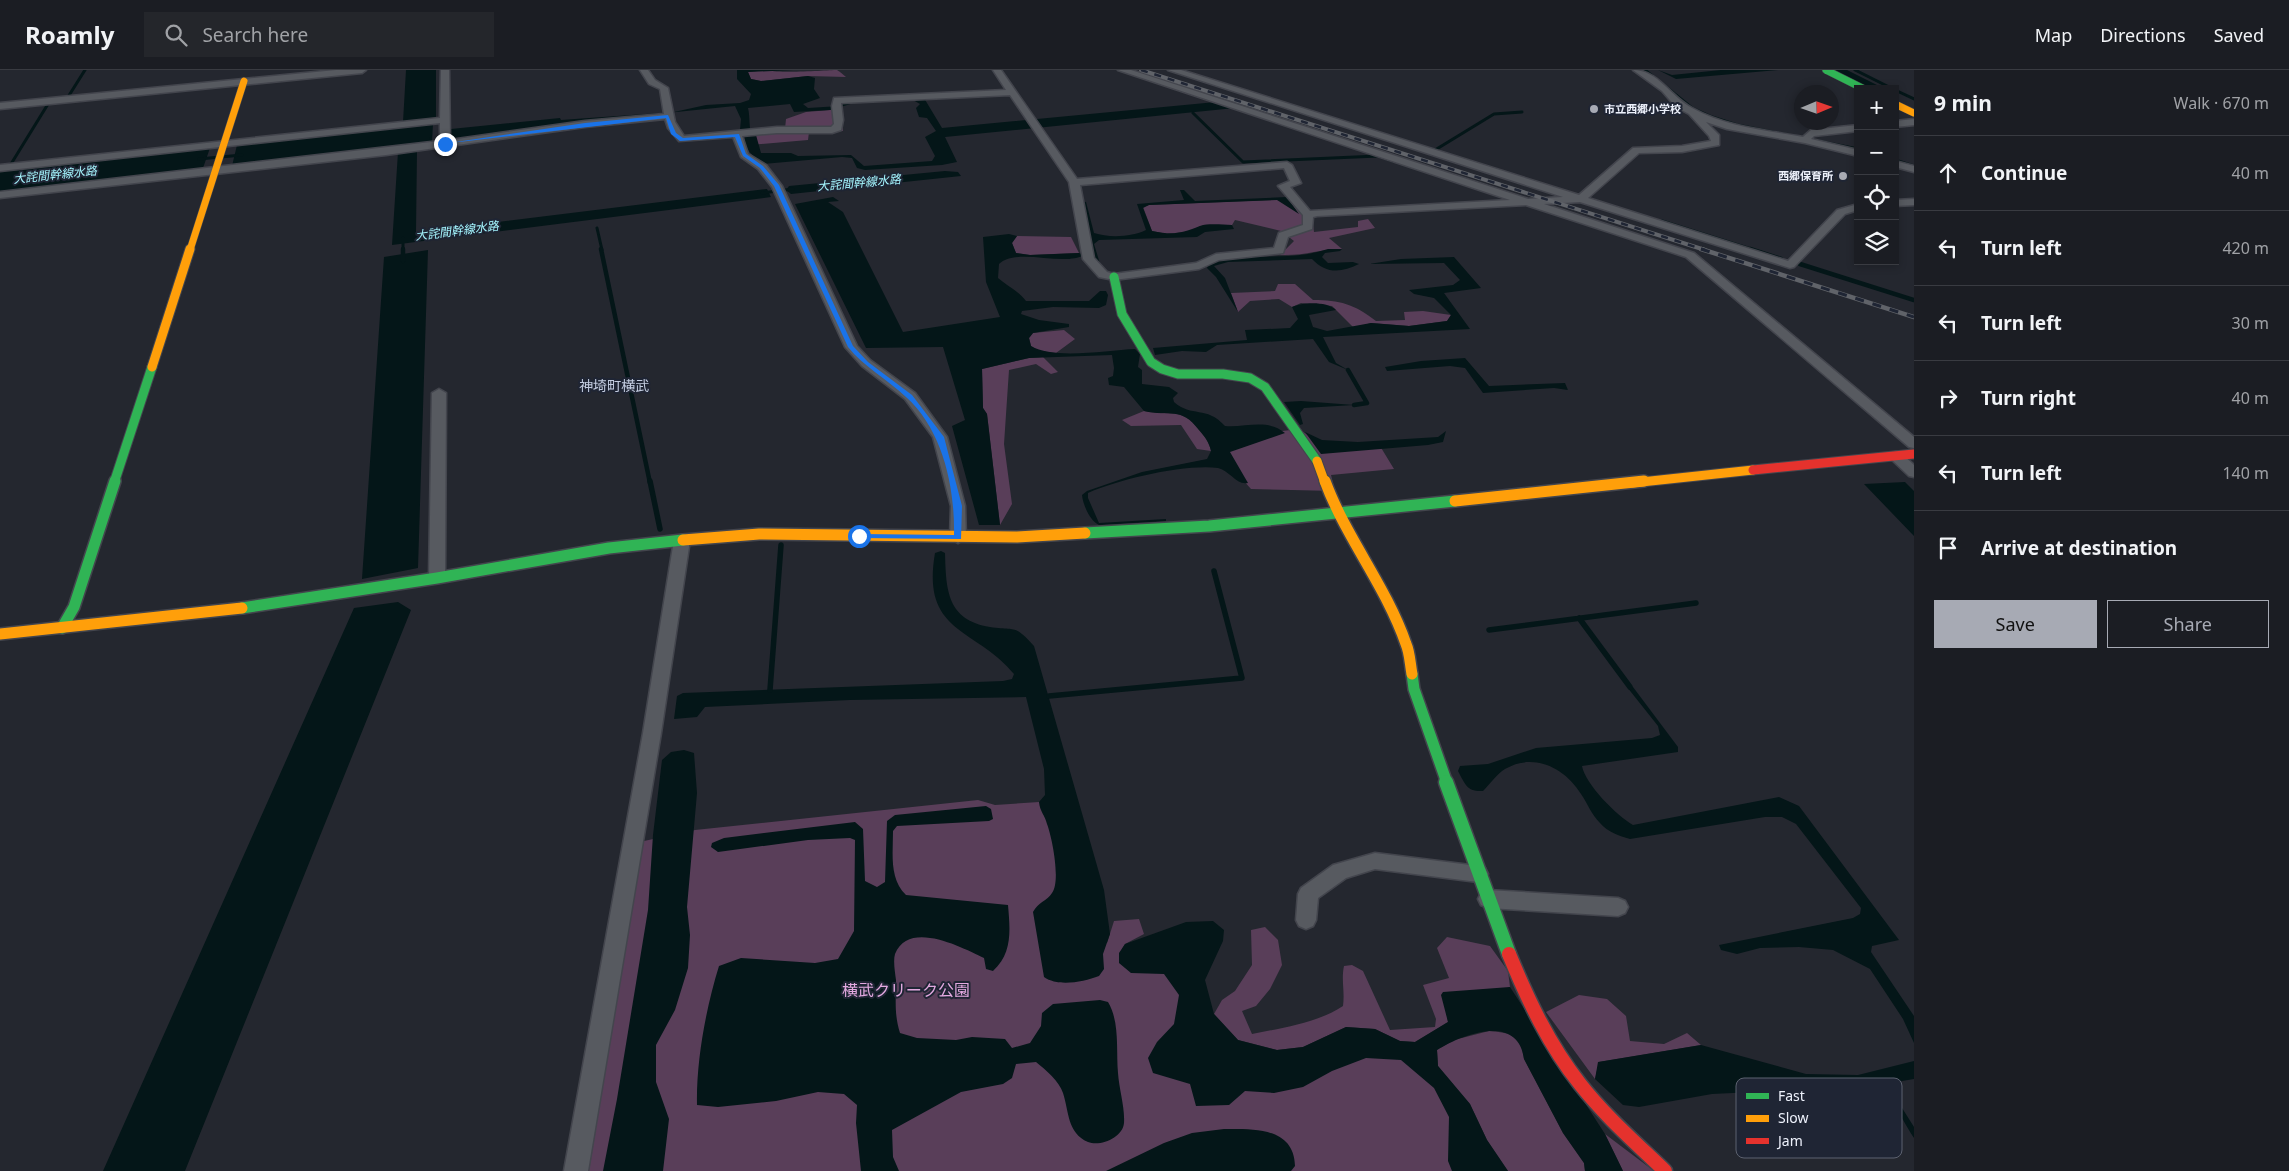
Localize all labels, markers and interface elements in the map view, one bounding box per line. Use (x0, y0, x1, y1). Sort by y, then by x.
search box (144, 12, 494, 57)
text: Roamly (25, 18, 114, 51)
icon: search (162, 21, 190, 49)
text: Search here (202, 22, 308, 48)
text: Map (2035, 23, 2072, 47)
text: Directions (2100, 23, 2186, 47)
text: Saved (2214, 23, 2264, 47)
north arrow (1794, 85, 1839, 130)
map controls (1854, 85, 1899, 265)
button: + (1854, 85, 1899, 130)
text: 9 min (1934, 89, 1992, 117)
text: Walk · 670 m (2174, 92, 2269, 114)
place label: 市立西郷小学校 (1604, 101, 1681, 116)
marker: 市立西郷小学校 (1588, 103, 1600, 115)
button: − (1854, 130, 1899, 175)
route end (434, 133, 457, 156)
icon: ahead (1934, 159, 1962, 187)
text: Continue (1981, 160, 2067, 186)
water label: 大詫間幹線水路 (12, 162, 99, 187)
text: 40 m (2232, 162, 2269, 184)
place label: 西郷保育所 (1778, 168, 1833, 183)
water label: 大詫間幹線水路 (816, 170, 903, 195)
marker: 西郷保育所 (1837, 170, 1849, 182)
button: locate (1854, 175, 1899, 220)
water label: 大詫間幹線水路 (414, 217, 501, 244)
button: layers (1854, 220, 1899, 265)
icon: left (1934, 234, 1962, 262)
text: Turn left (1981, 235, 2062, 261)
text: 420 m (2222, 237, 2269, 259)
icon: left (1934, 309, 1962, 337)
text: Turn left (1981, 310, 2062, 336)
text: 30 m (2232, 312, 2269, 334)
district label: 神埼町横武 (579, 376, 649, 395)
icon: right (1934, 384, 1962, 412)
text: Turn right (1981, 385, 2076, 411)
text: 40 m (2232, 387, 2269, 409)
icon: left (1934, 459, 1962, 487)
text: Turn left (1981, 460, 2062, 486)
text: 140 m (2222, 462, 2269, 484)
route start (848, 525, 871, 548)
icon: arrive (1934, 534, 1962, 562)
text: Arrive at destination (1981, 535, 2177, 561)
button: Save (1934, 600, 2097, 648)
button: Share (2107, 600, 2269, 648)
park label: 横武クリーク公園 (842, 979, 970, 1001)
legend (1736, 1078, 1902, 1158)
text: Fast (1778, 1086, 1805, 1105)
text: Slow (1778, 1108, 1809, 1127)
text: Jam (1776, 1131, 1803, 1150)

